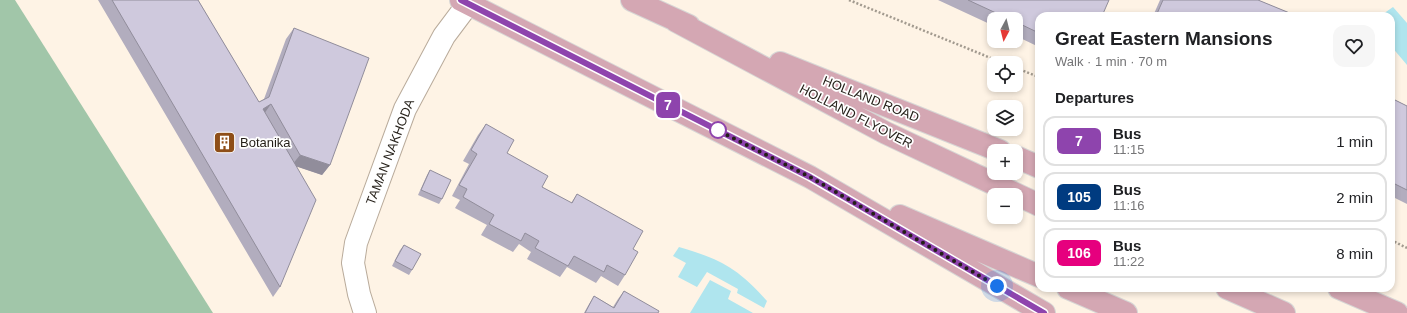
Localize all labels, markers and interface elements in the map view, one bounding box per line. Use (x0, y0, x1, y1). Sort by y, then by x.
north arrow (987, 12, 1023, 48)
map controls (987, 12, 1023, 224)
button: heart (1333, 25, 1375, 67)
text: Great Eastern Mansions (1055, 28, 1273, 49)
text: Walk · 1 min · 70 m (1055, 54, 1167, 69)
button: locate (987, 56, 1023, 92)
street label: HOLLAND ROAD (821, 73, 921, 125)
street label: HOLLAND FLYOVER (797, 81, 915, 151)
text: Departures (1055, 89, 1134, 106)
line badge: 7 (655, 92, 681, 118)
street label: TAMAN NAKHODA (363, 97, 417, 207)
text: 7 (664, 97, 672, 113)
button: layers (987, 100, 1023, 136)
unlabelled marker (709, 121, 727, 139)
text: Bus (1113, 125, 1141, 142)
building icon: Botanika (212, 129, 238, 155)
text: 7 (1075, 133, 1083, 149)
text: 1 min (1336, 133, 1373, 150)
place label: Botanika (240, 135, 291, 150)
text: 11:15 (1113, 142, 1145, 157)
button: + (987, 144, 1023, 180)
text: Bus (1113, 181, 1141, 198)
button: − (987, 188, 1023, 224)
text: 105 (1067, 189, 1091, 205)
text: 2 min (1336, 189, 1373, 206)
text: 11:16 (1113, 198, 1145, 213)
text: Bus (1113, 237, 1141, 254)
text: 106 (1067, 245, 1091, 261)
text: 8 min (1336, 245, 1373, 262)
text: 11:22 (1113, 254, 1145, 269)
your location (987, 276, 1007, 296)

